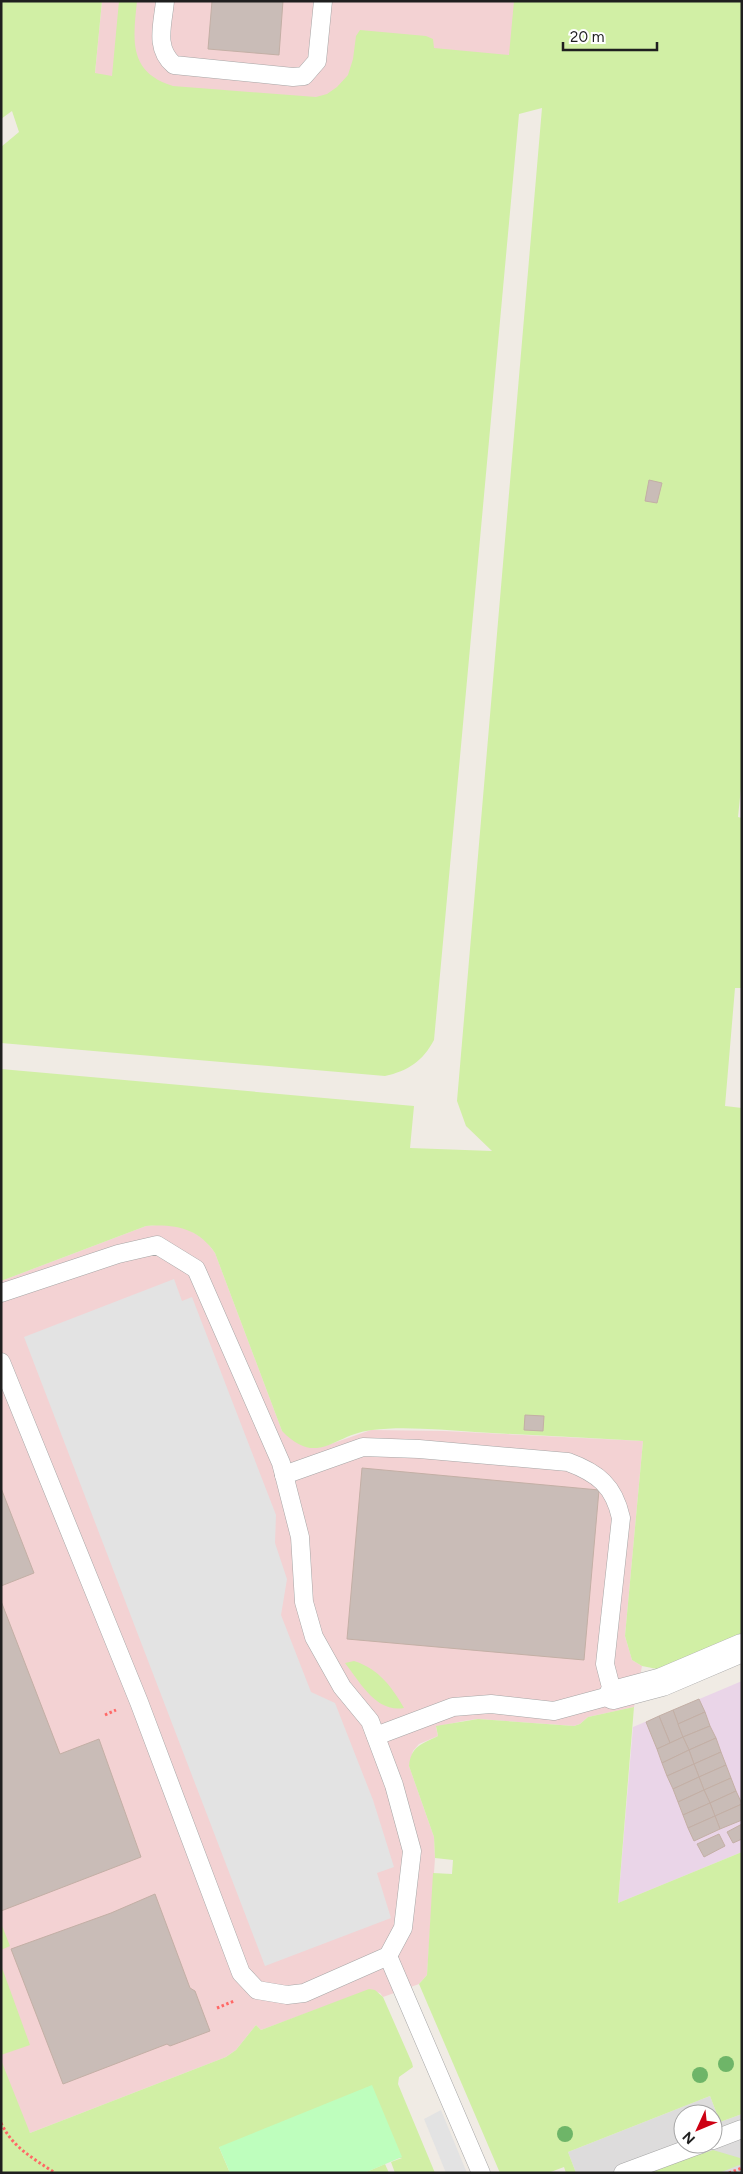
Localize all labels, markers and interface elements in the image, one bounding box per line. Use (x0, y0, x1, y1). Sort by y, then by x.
scale bar (563, 20, 657, 52)
text: 20 m (570, 28, 604, 46)
north arrow (673, 2104, 723, 2154)
text: N (679, 2128, 699, 2147)

